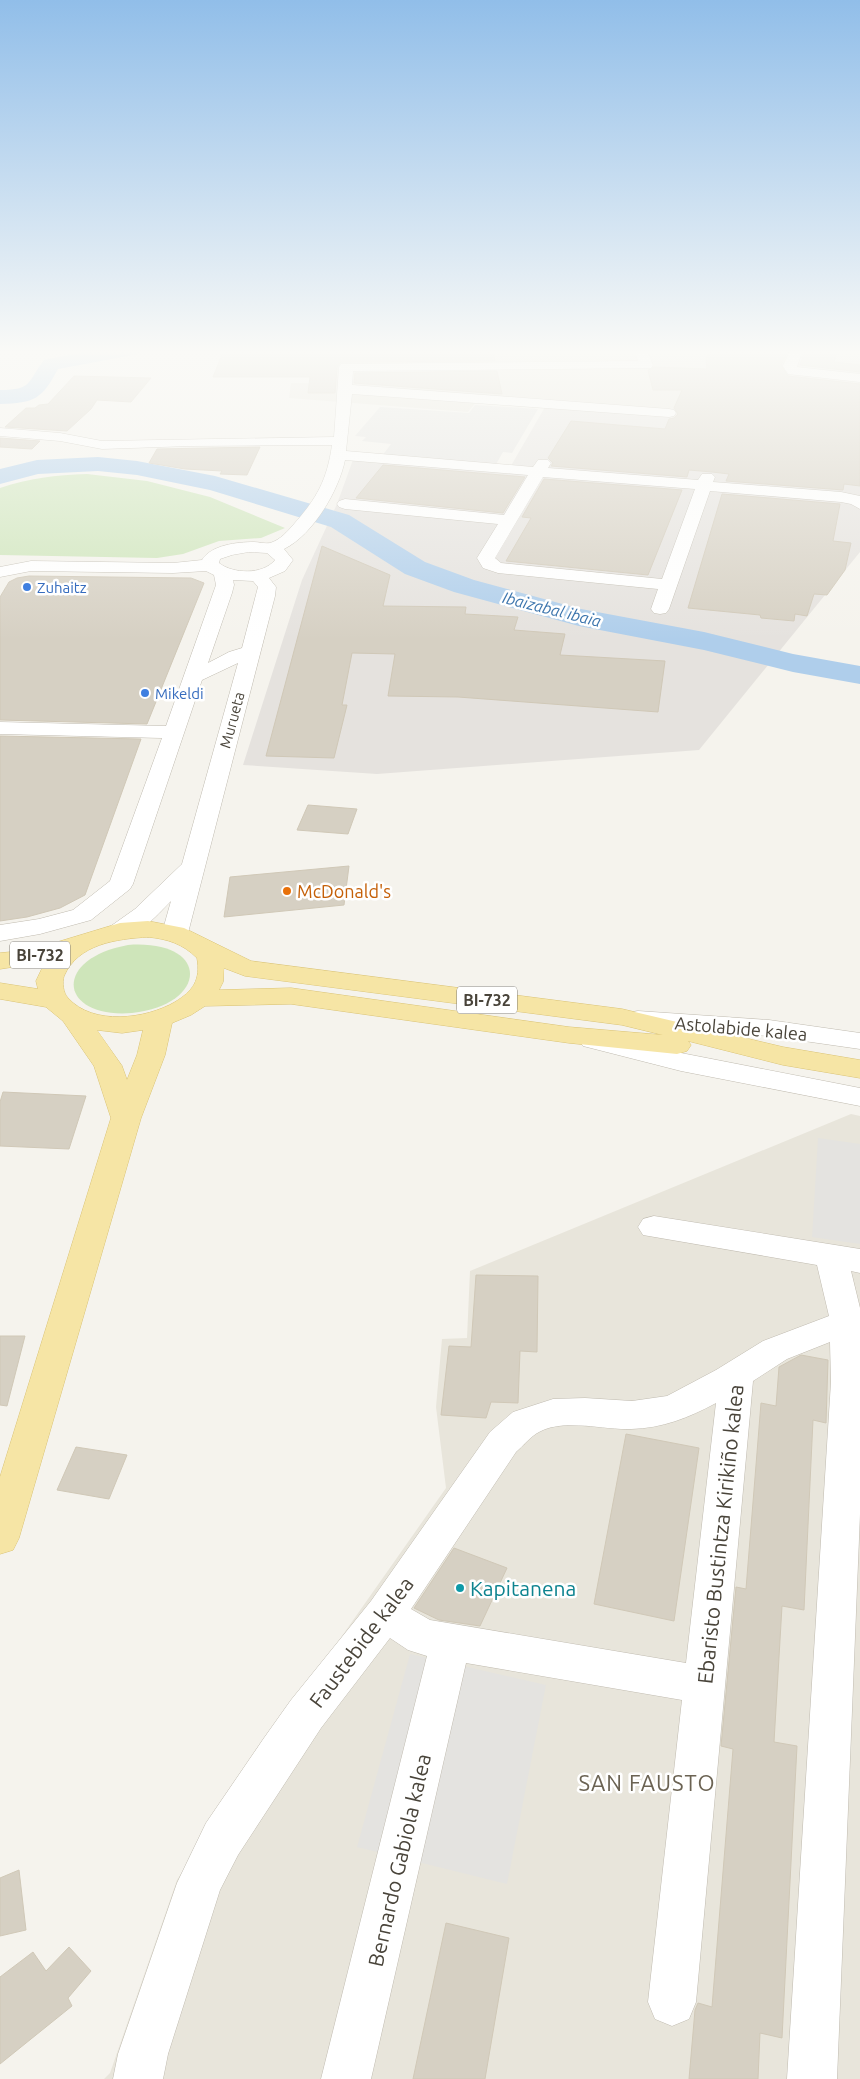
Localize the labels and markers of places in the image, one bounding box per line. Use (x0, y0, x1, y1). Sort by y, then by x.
place label: Zuhaitz (37, 579, 87, 596)
marker: Zuhaitz (21, 581, 33, 593)
place label: Mikeldi (155, 685, 204, 702)
marker: Mikeldi (139, 687, 151, 699)
place label: McDonald's (297, 881, 391, 901)
marker: McDonald's (281, 885, 293, 897)
place label: Kapitanena (470, 1576, 576, 1600)
marker: Kapitanena (454, 1582, 466, 1594)

